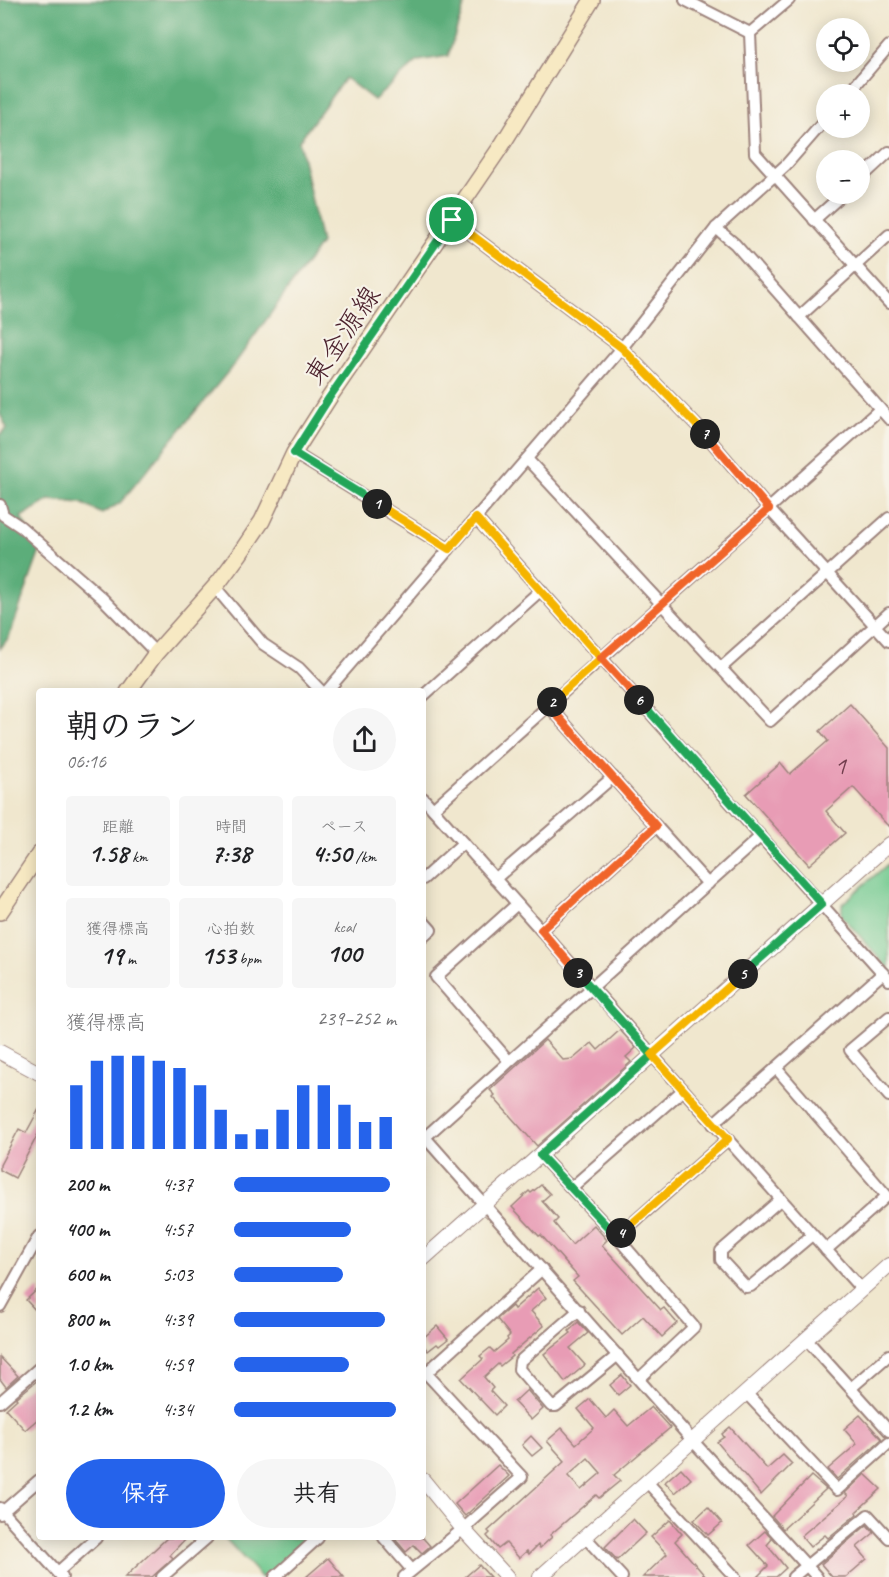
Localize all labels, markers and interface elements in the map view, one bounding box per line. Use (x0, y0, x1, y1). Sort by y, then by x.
map controls (816, 18, 870, 204)
button: locate (816, 18, 870, 72)
button: + (816, 84, 870, 138)
button: − (816, 150, 870, 204)
pin (426, 194, 477, 245)
icon: arrive (435, 203, 468, 236)
street label: 東金源線 (296, 279, 388, 391)
pin: 7 (690, 419, 720, 449)
text: 7 (701, 424, 709, 444)
pin: 1 (362, 489, 392, 519)
text: 1 (373, 494, 381, 514)
pin: 6 (624, 685, 654, 715)
pin: 2 (537, 687, 567, 717)
text: 6 (635, 690, 643, 710)
text: 2 (548, 692, 556, 712)
text: 朝のラン (66, 705, 198, 747)
button: share (333, 708, 396, 771)
text: 06:16 (66, 749, 106, 774)
house number: 1 (834, 749, 847, 782)
text: 距離 (102, 817, 134, 837)
text: 時間 (215, 817, 247, 837)
text: ペース (320, 817, 368, 837)
text: 1.58 (88, 837, 128, 870)
text: 7:38 (211, 837, 251, 870)
text: 4:50 (312, 837, 352, 870)
text: km (128, 847, 148, 867)
text: /km (352, 847, 376, 867)
text: kcal (333, 917, 355, 937)
text: 獲得標高 (86, 919, 150, 939)
text: 心拍数 (207, 919, 255, 939)
text: 100 (326, 937, 362, 970)
text: 19 (100, 939, 123, 972)
text: 153 (201, 939, 235, 972)
text: m (123, 949, 136, 969)
text: bpm (235, 949, 261, 969)
pin: 3 (563, 958, 593, 988)
pin: 5 (728, 959, 758, 989)
text: 3 (574, 963, 582, 983)
text: 5 (740, 964, 746, 984)
text: 239–252 m (317, 1006, 396, 1031)
text: 獲得標高 (66, 1010, 146, 1035)
text: 200 m (66, 1172, 109, 1197)
text: 4:37 (162, 1172, 193, 1197)
text: 400 m (66, 1217, 109, 1242)
text: 4:57 (162, 1217, 193, 1242)
pin: 4 (606, 1218, 636, 1248)
text: 4 (617, 1223, 625, 1243)
text: 600 m (66, 1262, 110, 1287)
text: 5:03 (162, 1262, 193, 1287)
text: 800 m (66, 1307, 109, 1332)
text: 4:39 (162, 1307, 193, 1332)
text: 1.0 km (66, 1352, 113, 1377)
text: 4:59 (162, 1352, 193, 1377)
text: 1.2 km (66, 1397, 113, 1422)
text: 4:34 (162, 1397, 193, 1422)
button: 保存 (66, 1459, 225, 1528)
button: 共有 (237, 1459, 396, 1528)

